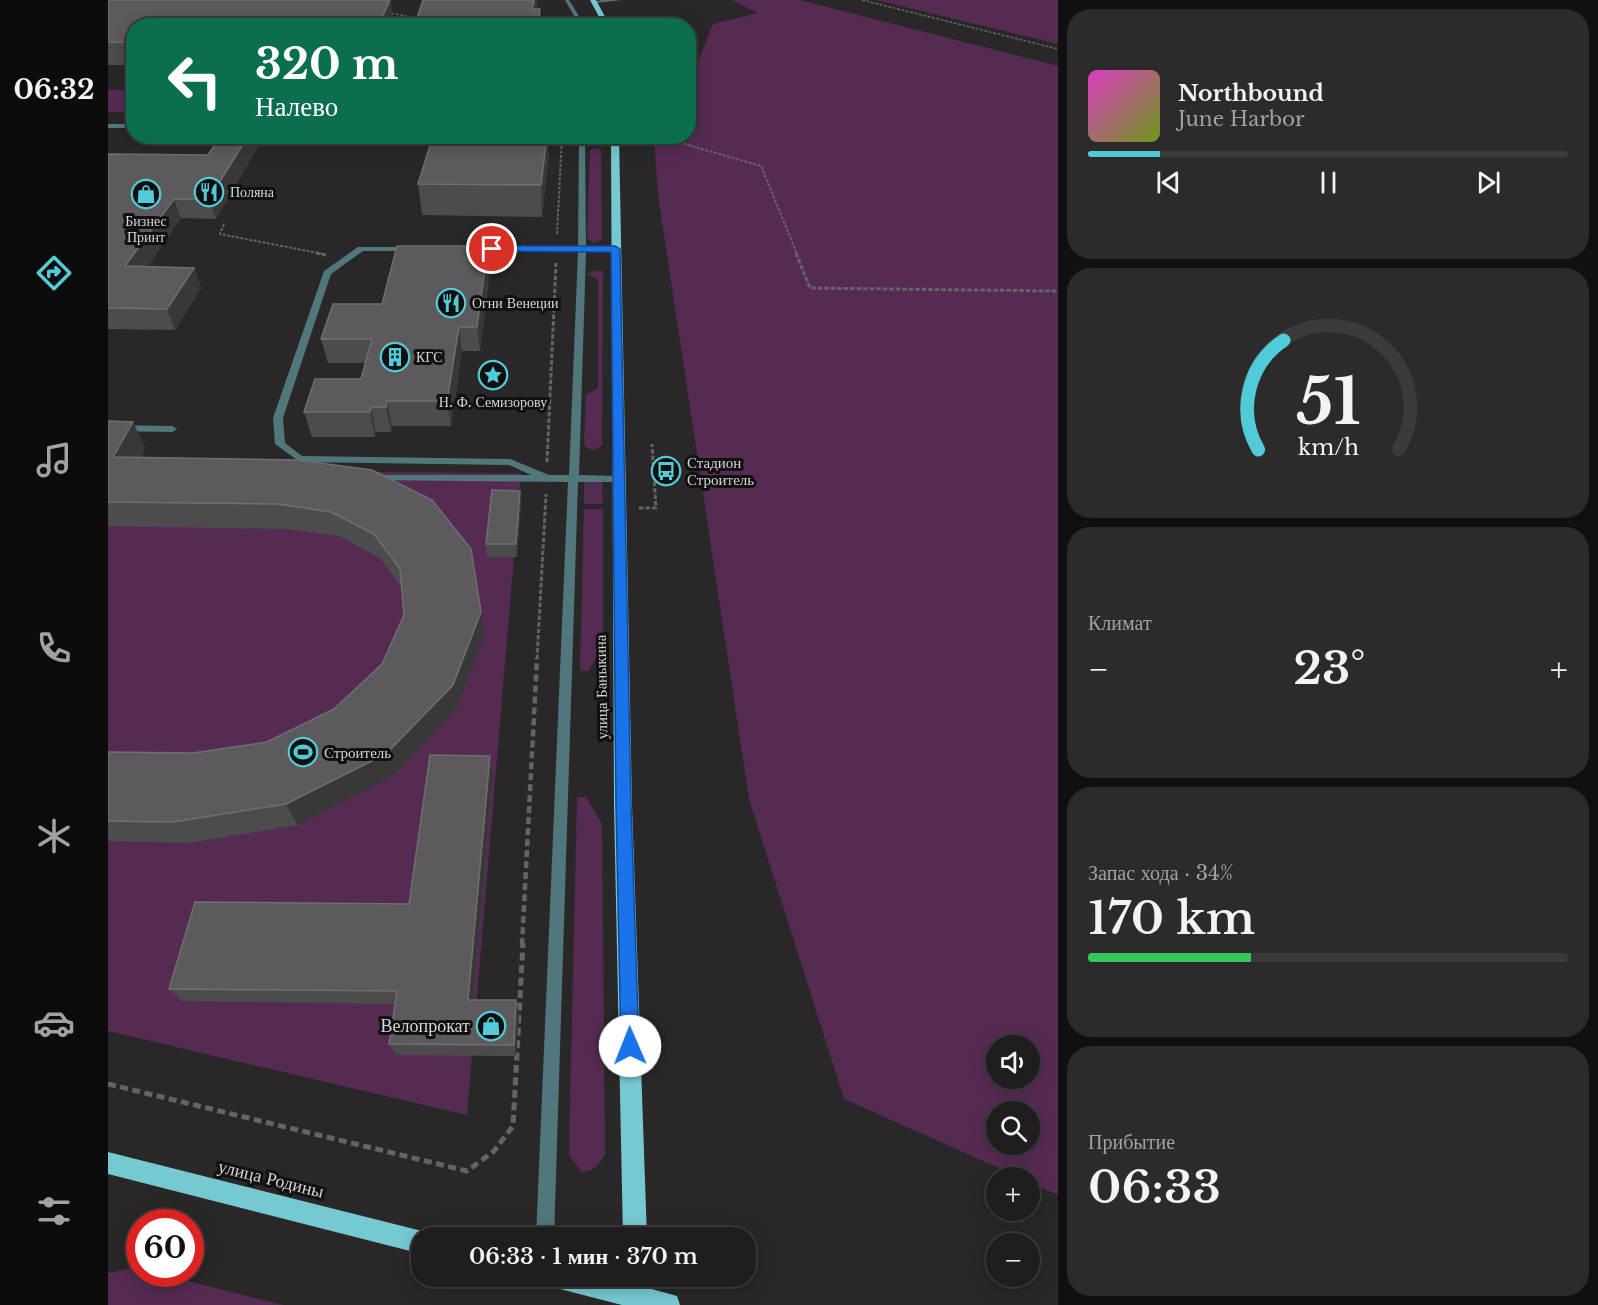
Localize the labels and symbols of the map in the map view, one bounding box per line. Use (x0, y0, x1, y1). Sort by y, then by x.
restaurant icon: Поляна (193, 176, 225, 208)
shop icon: Бизнес Принт (130, 178, 162, 210)
place label: Поляна (230, 183, 275, 201)
place label: Бизнес Принт (125, 212, 167, 246)
pin (466, 223, 517, 274)
restaurant icon: Огни Венеции (435, 287, 467, 319)
place label: Огни Венеции (472, 294, 559, 312)
building icon: КГС (379, 341, 411, 373)
place label: КГС (416, 348, 443, 366)
place icon: Н. Ф. Семизорову (477, 359, 509, 391)
place label: Н. Ф. Семизорову (439, 393, 547, 411)
place label: Стадион Строитель (687, 453, 754, 489)
bus stop icon: Стадион Строитель (650, 455, 682, 487)
street label: улица Баныкина (591, 634, 611, 740)
sports icon: Строитель (287, 736, 319, 768)
place label: Строитель (324, 743, 391, 762)
shop icon: Велопрокат (475, 1010, 507, 1042)
position arrow (598, 1014, 662, 1078)
place label: Велопрокат (381, 1015, 470, 1037)
street label: улица Родины (216, 1155, 326, 1203)
speed limit sign: 60 (126, 1209, 204, 1287)

